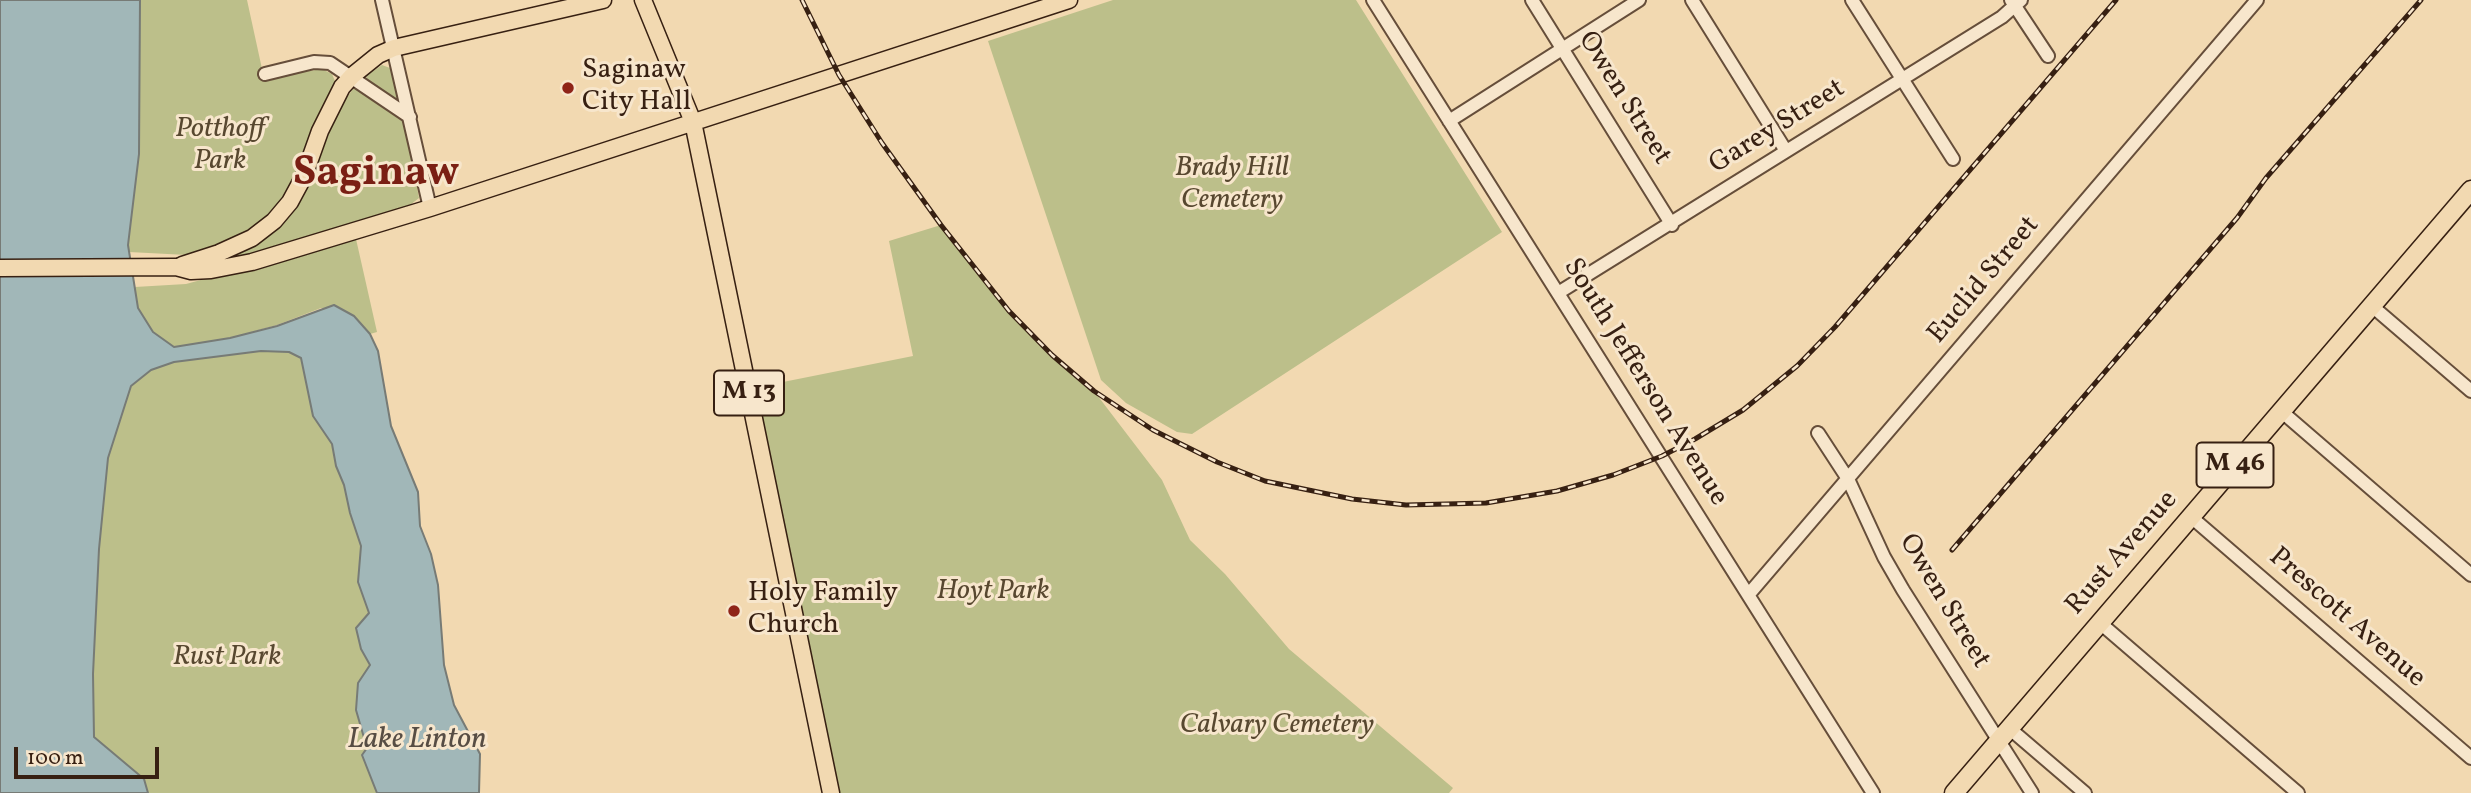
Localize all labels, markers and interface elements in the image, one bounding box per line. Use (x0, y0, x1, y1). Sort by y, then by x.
street label: Owen Street (1569, 26, 1677, 172)
place label: Saginaw City Hall (582, 55, 691, 121)
street label: Garey Street (1704, 73, 1852, 183)
marker: Saginaw City Hall (560, 80, 576, 96)
park label: Potthoff Park (175, 114, 265, 180)
district label: Saginaw (293, 151, 459, 201)
park label: Brady Hill Cemetery (1175, 153, 1289, 219)
street label: Euclid Street (1922, 210, 2048, 352)
street label: South Jefferson Avenue (1554, 253, 1734, 513)
road number: M 13 (714, 370, 784, 416)
road number: M 46 (2196, 442, 2274, 488)
street label: Rust Avenue (2060, 485, 2186, 623)
street label: Owen Street (1890, 529, 1996, 675)
street label: Prescott Avenue (2261, 542, 2431, 696)
park label: Hoyt Park (936, 576, 1050, 610)
place label: Holy Family Church (748, 578, 898, 644)
marker: Holy Family Church (726, 603, 742, 619)
park label: Rust Park (173, 642, 281, 676)
park label: Calvary Cemetery (1180, 710, 1374, 744)
water label: Lake Linton (348, 723, 486, 759)
scale bar (18, 734, 163, 778)
text: 100 m (27, 744, 84, 773)

